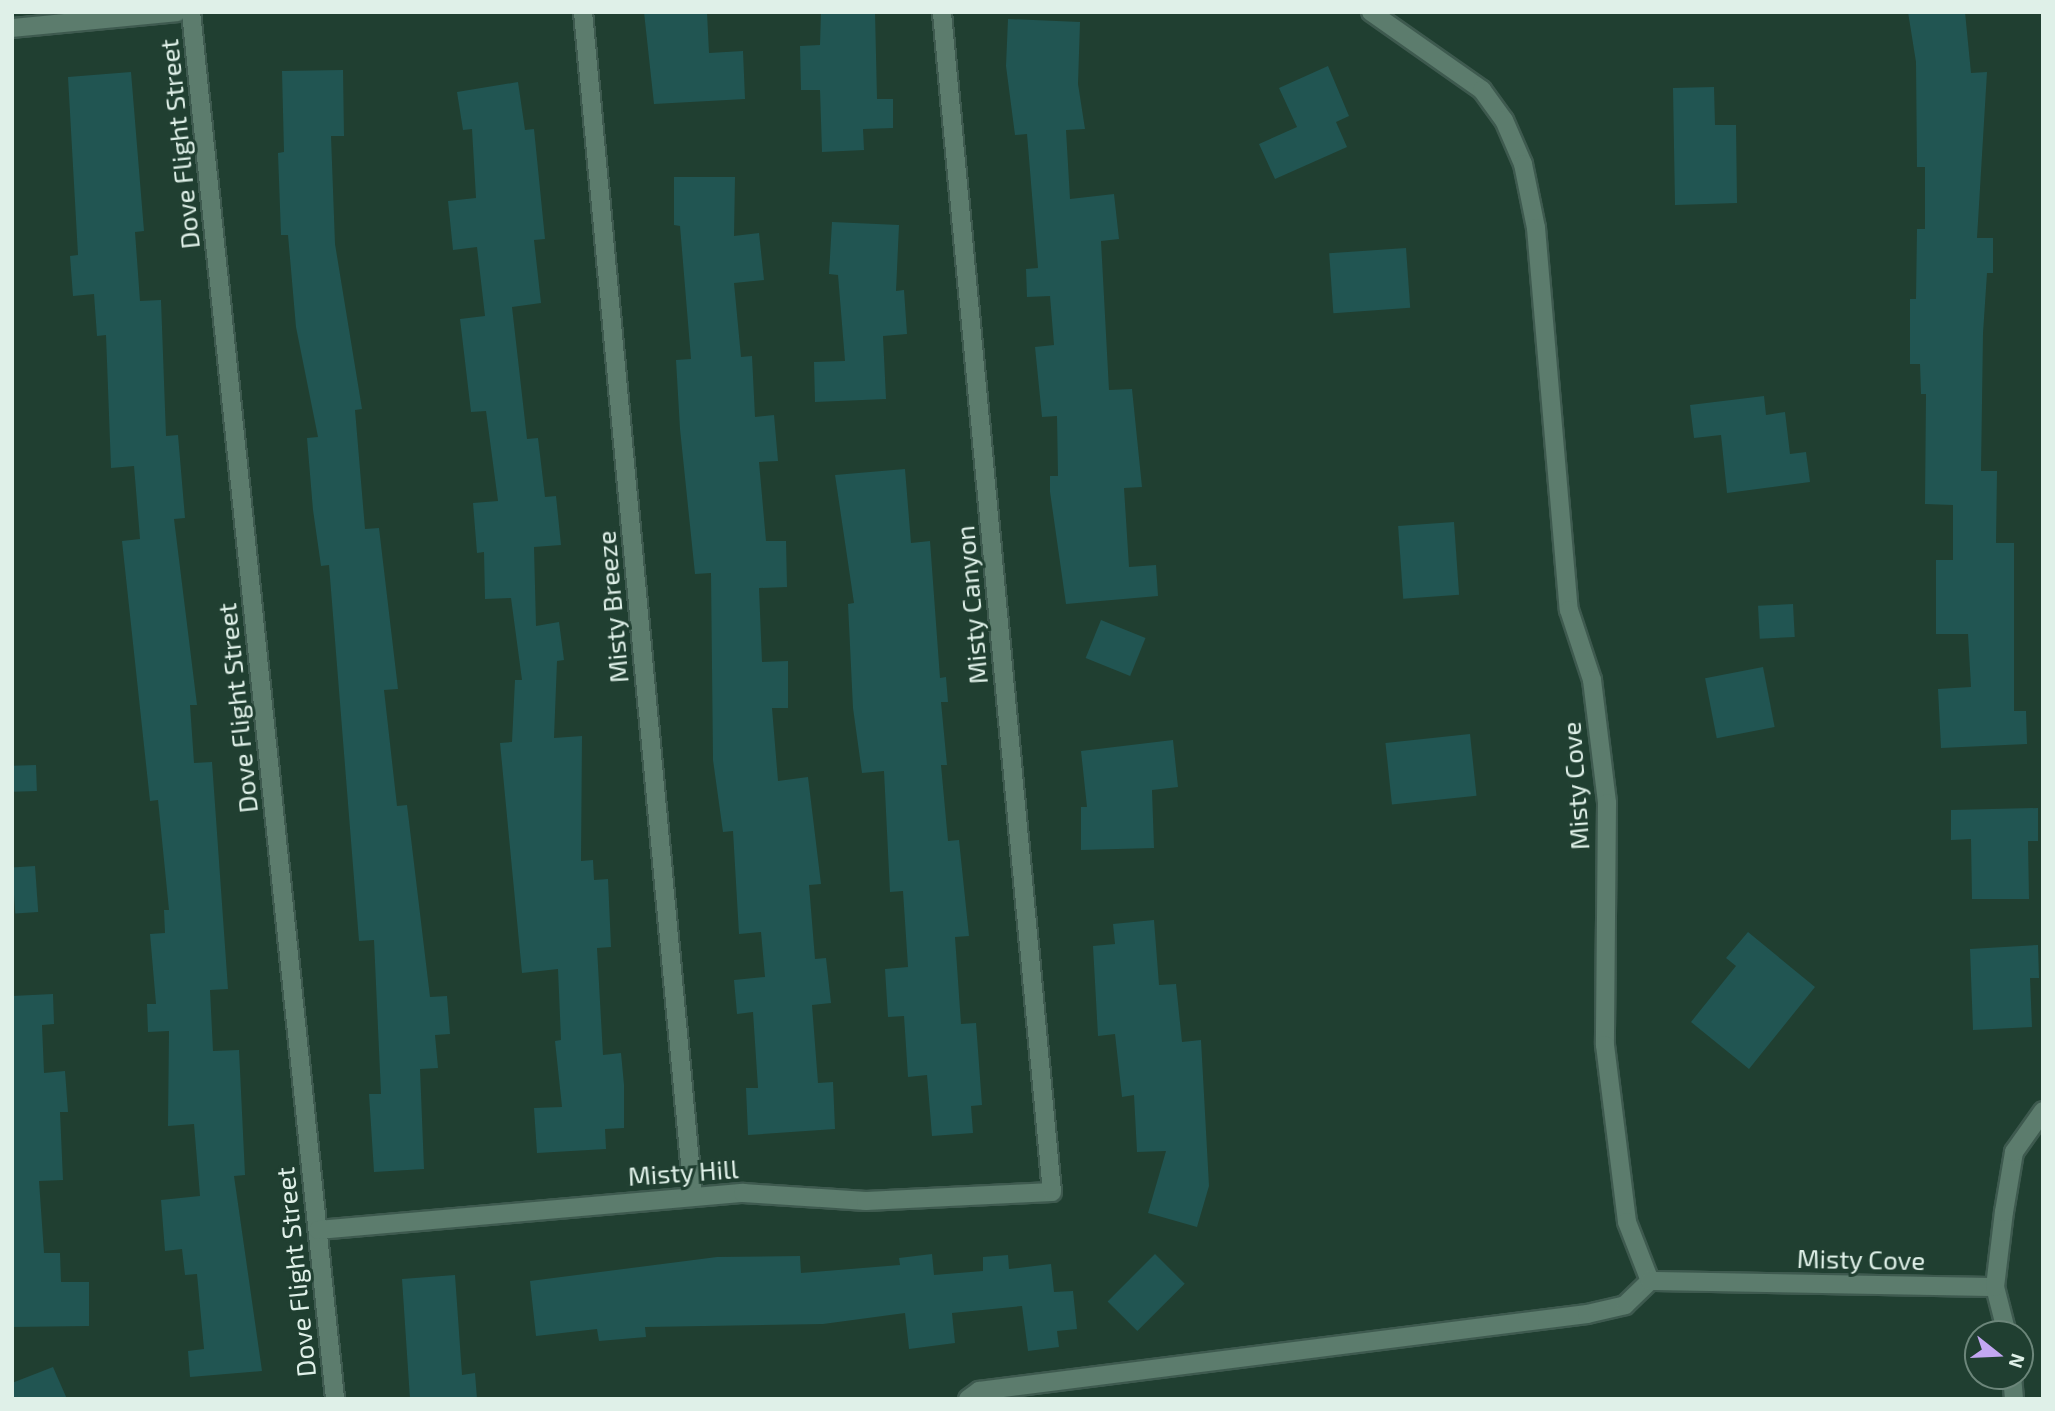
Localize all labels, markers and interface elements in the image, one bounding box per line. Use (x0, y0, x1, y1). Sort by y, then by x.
street label: Dove Flight Street (152, 37, 206, 251)
street label: Misty Canyon (949, 524, 993, 686)
street label: Misty Breeze (590, 529, 634, 685)
street label: Dove Flight Street (210, 601, 264, 815)
street label: Misty Cove (1555, 721, 1595, 851)
street label: Misty Hill (626, 1153, 740, 1191)
street label: Dove Flight Street (268, 1165, 322, 1379)
street label: Misty Cove (1796, 1242, 1926, 1276)
north arrow (1964, 1320, 2034, 1390)
text: N (2004, 1351, 2031, 1371)

